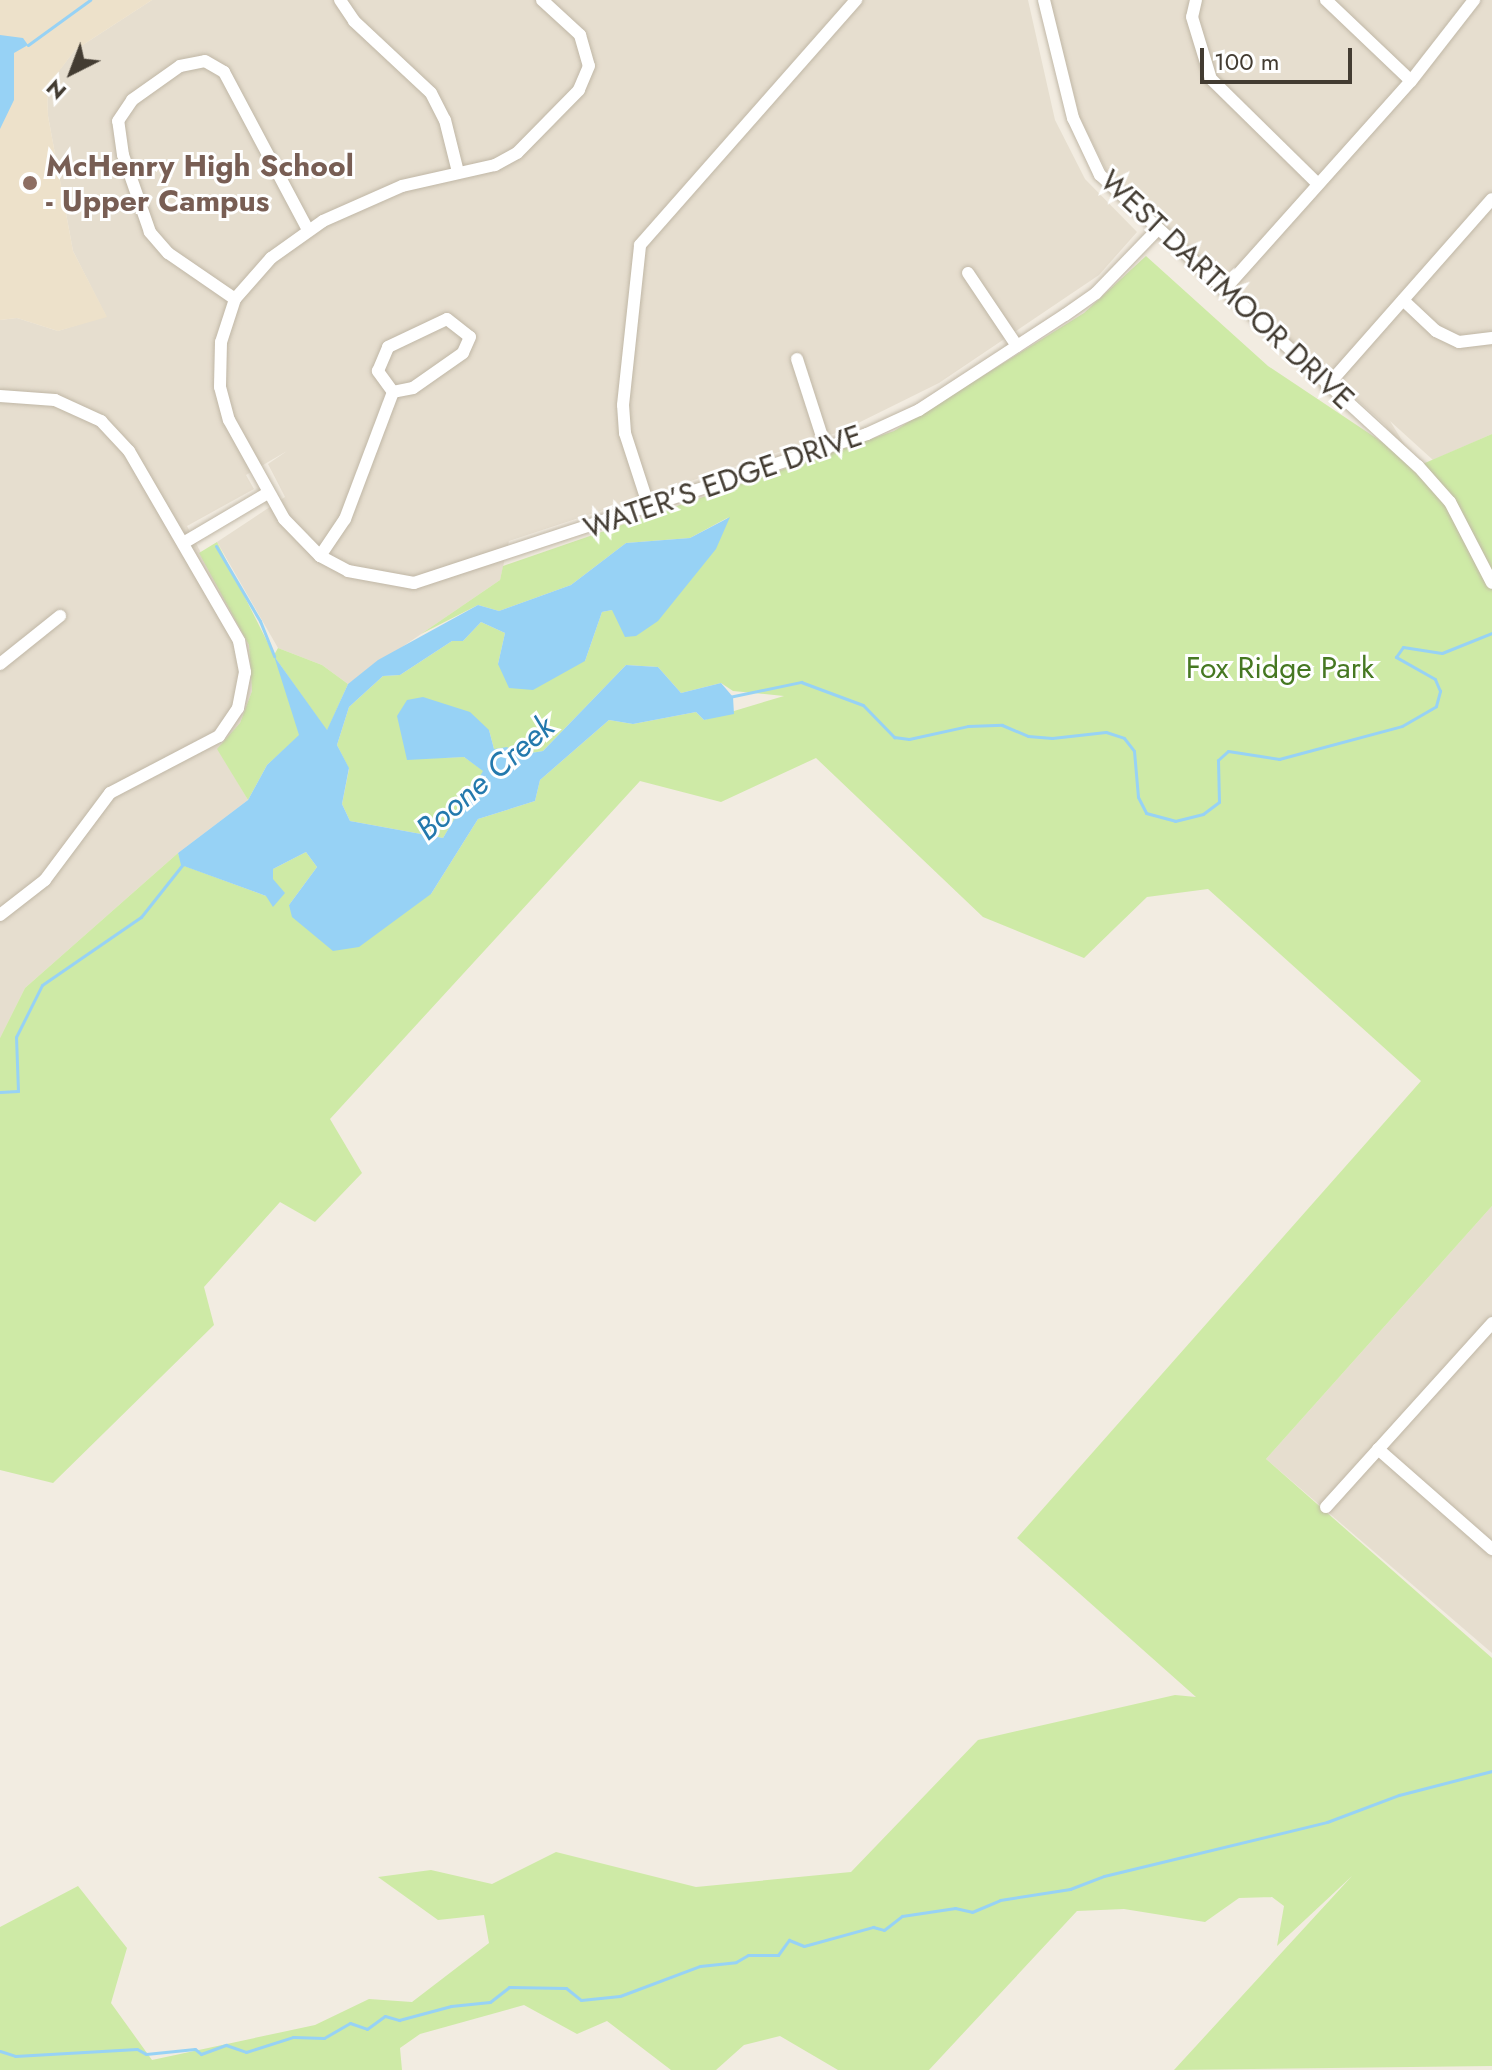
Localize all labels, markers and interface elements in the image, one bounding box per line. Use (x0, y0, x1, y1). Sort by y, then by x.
north arrow (32, 32, 112, 112)
scale bar (1204, 32, 1356, 82)
text: 100 m (1214, 44, 1280, 79)
text: N (39, 72, 73, 108)
place label: McHenry High School - Upper Campus (46, 148, 354, 218)
street label: WEST DARTMOOR DRIVE (1093, 163, 1361, 417)
marker: McHenry High School - Upper Campus (21, 174, 39, 192)
street label: WATER’S EDGE DRIVE (579, 417, 867, 547)
park label: Fox Ridge Park (1186, 650, 1374, 686)
water label: Boone Creek (408, 708, 562, 848)

